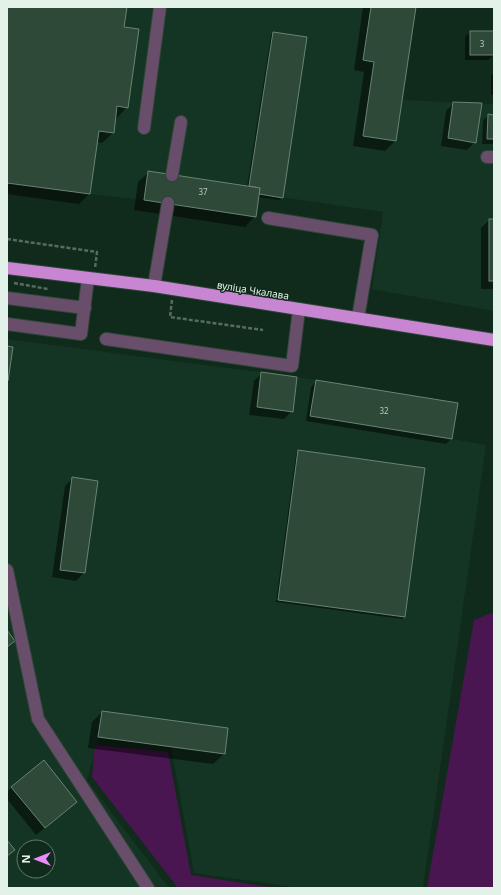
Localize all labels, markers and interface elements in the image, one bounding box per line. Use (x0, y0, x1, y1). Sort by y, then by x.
house number: 3 (480, 38, 485, 49)
house number: 37 (198, 186, 208, 197)
street label: вуліца Чкалава (216, 277, 290, 303)
house number: 32 (379, 405, 389, 416)
north arrow (16, 839, 56, 879)
text: N (18, 855, 33, 863)

